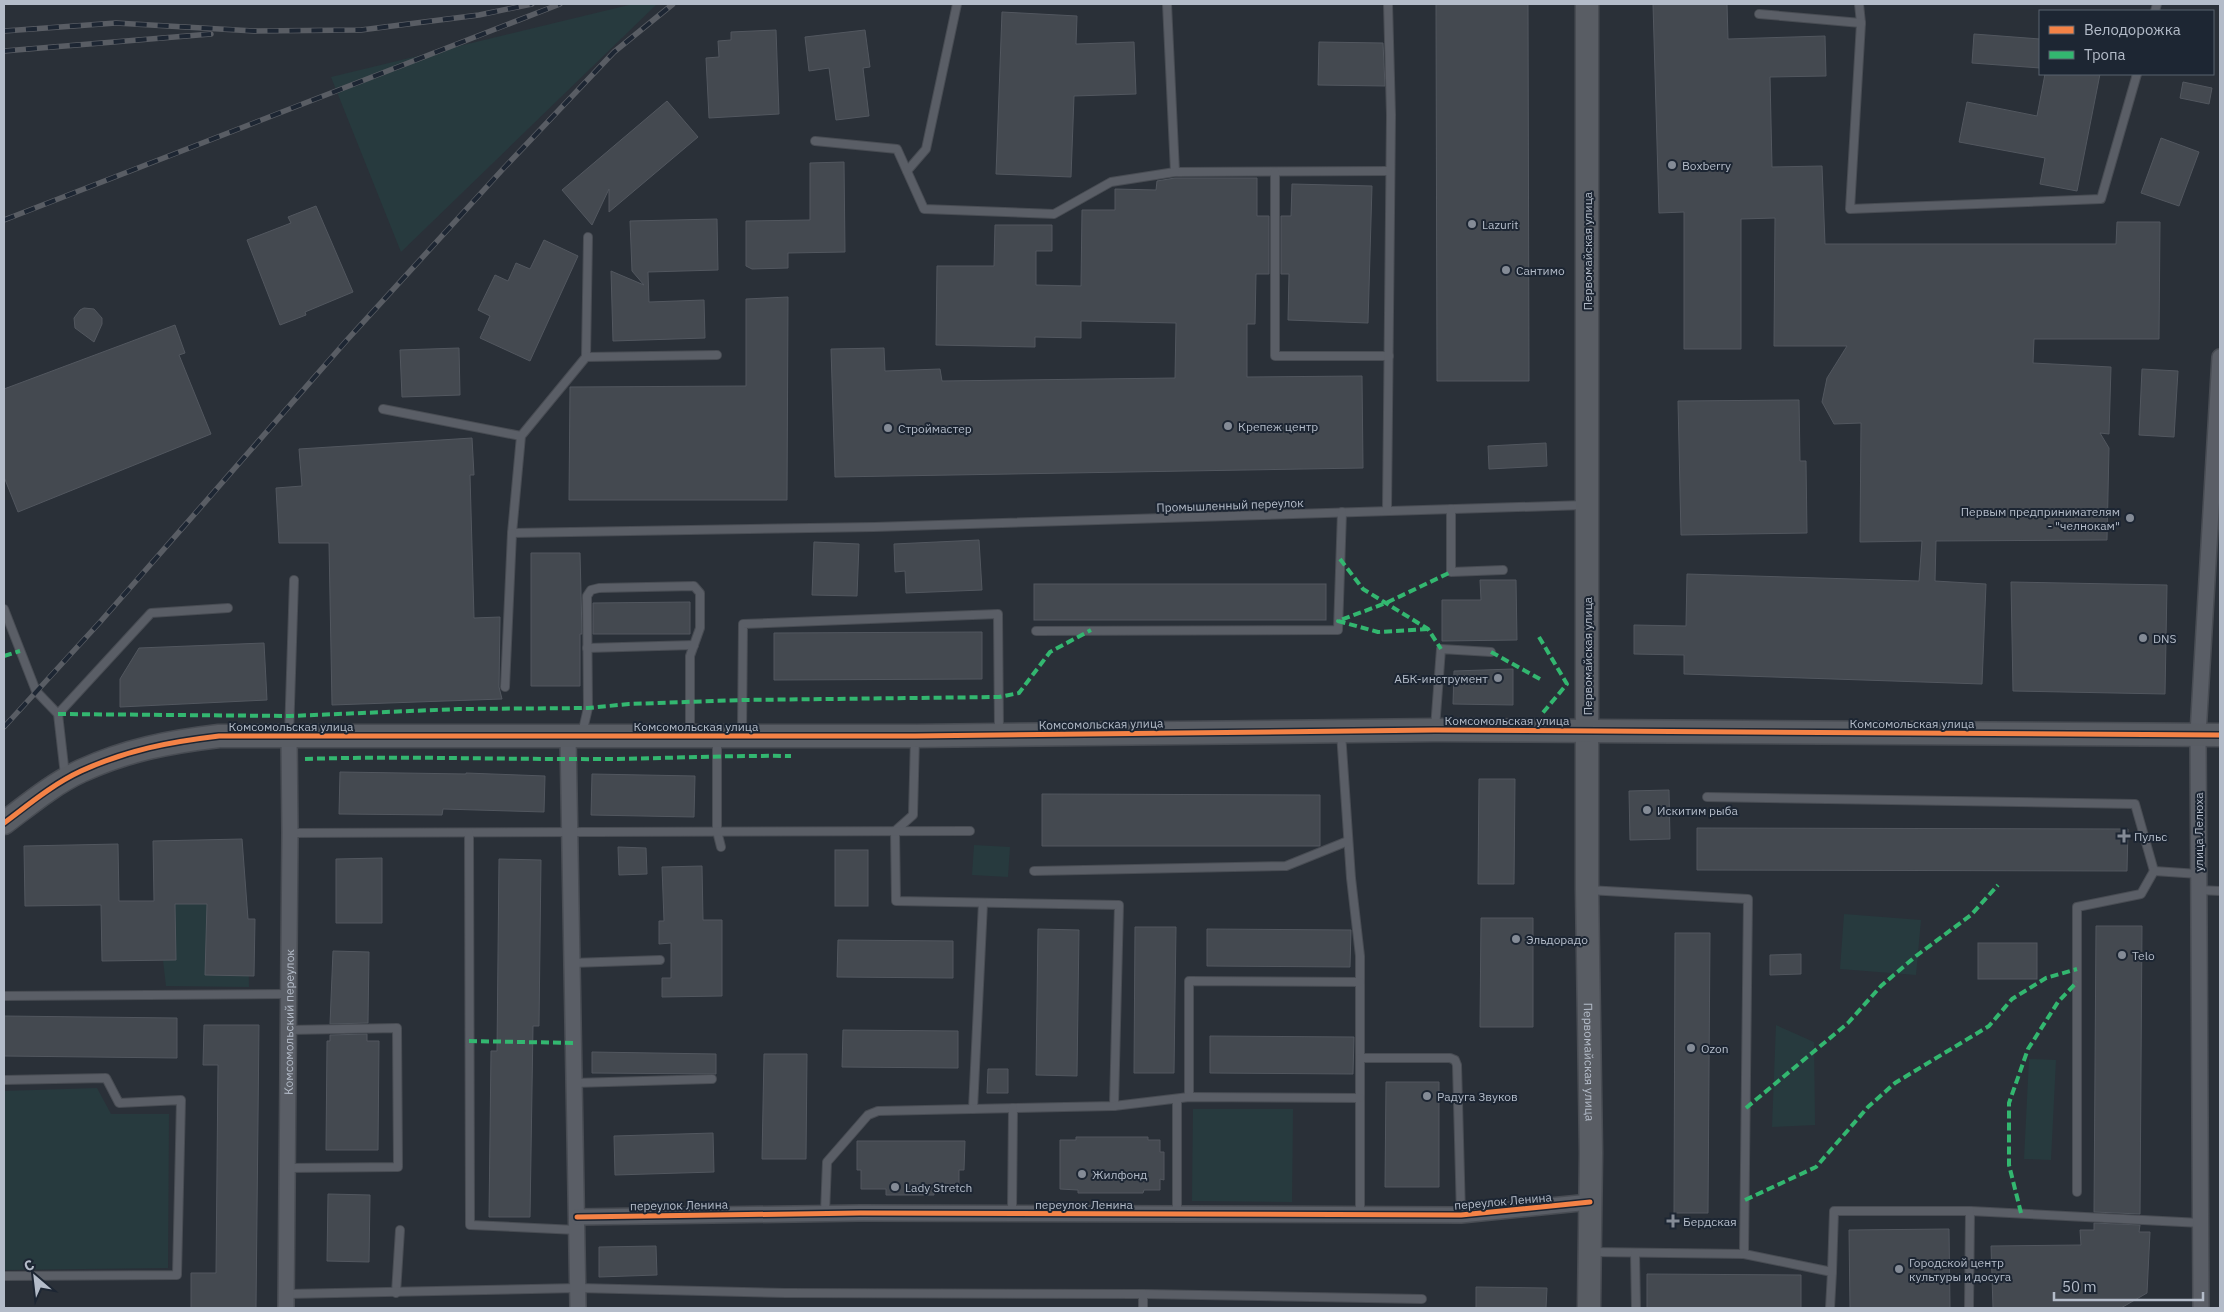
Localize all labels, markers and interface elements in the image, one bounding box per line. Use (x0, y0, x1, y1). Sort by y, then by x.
legend (2039, 10, 2214, 75)
text: Велодорожка (2084, 20, 2181, 39)
text: Тропа (2084, 45, 2126, 64)
place label: Boxberry (1682, 158, 1731, 173)
marker: Boxberry (1666, 159, 1678, 171)
street label: Первомайская улица (1580, 191, 1595, 310)
place label: Lazurit (1482, 217, 1518, 232)
marker: Lazurit (1466, 218, 1478, 230)
place label: Сантимо (1516, 263, 1565, 278)
marker: Сантимо (1500, 264, 1512, 276)
place label: Крепеж центр (1238, 419, 1318, 434)
marker: Крепеж центр (1222, 420, 1234, 432)
place label: Строймастер (898, 421, 972, 436)
marker: Строймастер (882, 422, 894, 434)
street label: Промышленный переулок (1156, 495, 1304, 515)
place label: Первым предпринимателям - "челнокам" (1961, 504, 2120, 533)
marker: Первым предпринимателям - "челнокам" (2124, 512, 2136, 524)
street label: Первомайская улица (1580, 596, 1595, 715)
place label: DNS (2153, 631, 2177, 646)
marker: DNS (2137, 632, 2149, 644)
place label: АБК-инструмент (1394, 671, 1488, 686)
marker: АБК-инструмент (1492, 672, 1504, 684)
street label: Комсомольская улица (1445, 713, 1570, 728)
street label: Комсомольская улица (1038, 715, 1164, 733)
street label: Комсомольская улица (1850, 716, 1975, 731)
street label: Комсомольская улица (229, 719, 354, 734)
street label: Комсомольская улица (634, 719, 759, 734)
street label: улица Лелюха (2191, 792, 2206, 872)
place label: Искитим рыба (1657, 803, 1738, 818)
marker: Искитим рыба (1641, 804, 1653, 816)
place label: Пульс (2134, 829, 2167, 844)
marker: Пульс (2118, 830, 2130, 842)
place label: Эльдорадо (1526, 932, 1588, 947)
marker: Эльдорадо (1510, 933, 1522, 945)
place label: Telo (2132, 948, 2155, 963)
street label: Комсомольский переулок (280, 949, 297, 1095)
marker: Telo (2116, 949, 2128, 961)
street label: Первомайская улица (1581, 1003, 1598, 1122)
place label: Ozon (1701, 1041, 1728, 1056)
marker: Ozon (1685, 1042, 1697, 1054)
place label: Радуга Звуков (1437, 1089, 1518, 1104)
marker: Радуга Звуков (1421, 1090, 1433, 1102)
place label: Жилфонд (1092, 1167, 1147, 1182)
marker: Жилфонд (1076, 1168, 1088, 1180)
place label: Lady Stretch (905, 1180, 972, 1195)
marker: Lady Stretch (889, 1181, 901, 1193)
street label: переулок Ленина (1454, 1189, 1553, 1213)
street label: переулок Ленина (630, 1197, 729, 1213)
street label: переулок Ленина (1035, 1197, 1134, 1212)
place label: Бердская (1683, 1214, 1737, 1229)
marker: Бердская (1667, 1215, 1679, 1227)
north arrow (10, 1252, 60, 1302)
text: С (21, 1255, 37, 1276)
place label: Городской центр культуры и досуга (1909, 1255, 2012, 1284)
marker: Городской центр культуры и досуга (1893, 1263, 1905, 1275)
scale bar (2054, 1270, 2203, 1302)
text: 50 m (2062, 1277, 2097, 1296)

